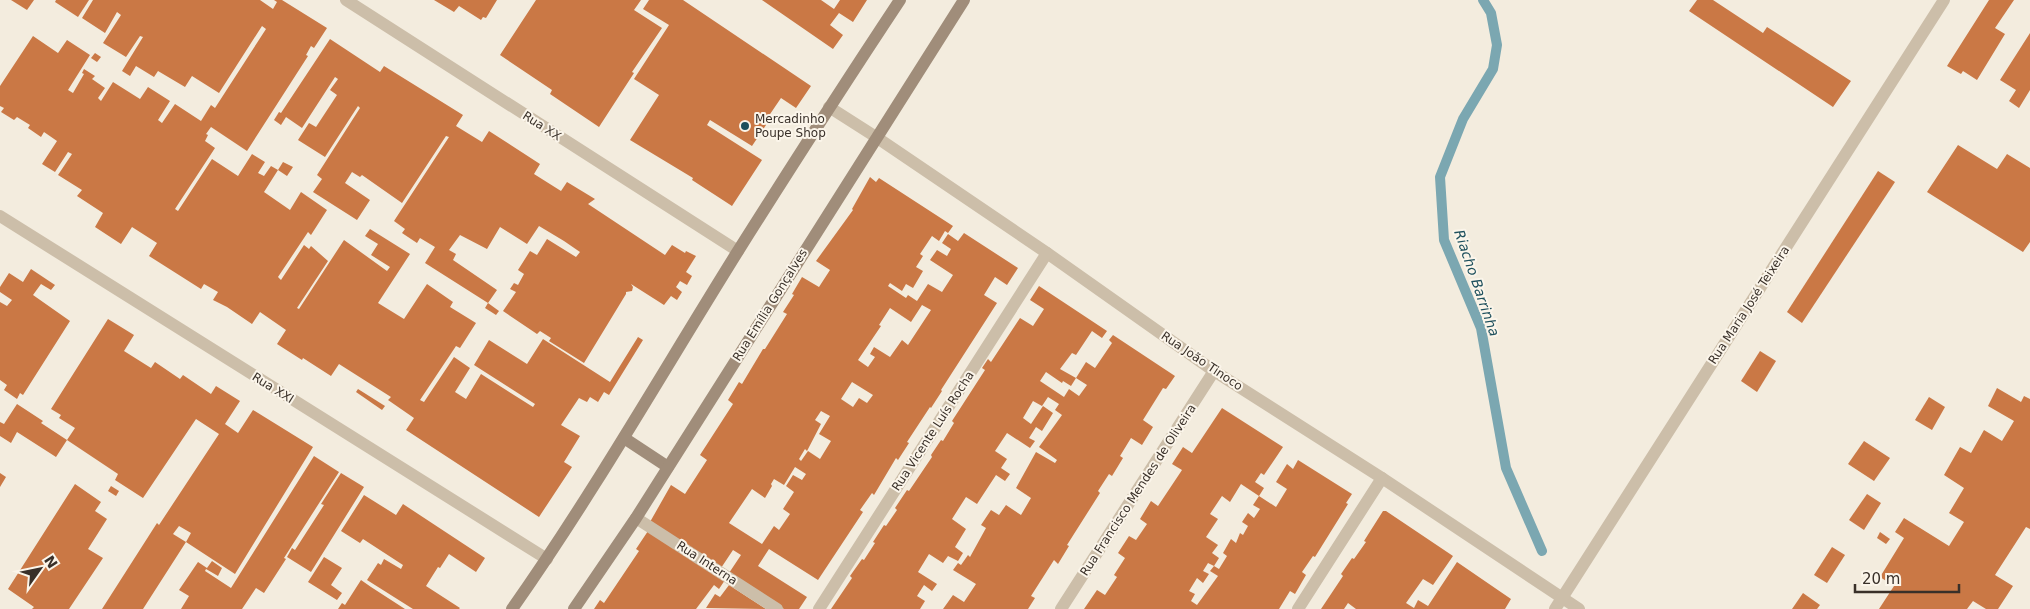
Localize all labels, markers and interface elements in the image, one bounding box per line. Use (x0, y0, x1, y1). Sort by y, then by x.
street label: Rua XX (520, 108, 564, 144)
place label: Mercadinho Poupe Shop (755, 112, 826, 140)
marker: Mercadinho Poupe Shop (739, 120, 751, 132)
water label: Riacho Barrinha (1451, 228, 1503, 338)
street label: Rua Maria José Teixeira (1706, 243, 1792, 367)
street label: Rua Emília Gonçalves (730, 246, 810, 364)
street label: Rua João Tinoco (1159, 329, 1245, 393)
street label: Rua Vicente Luís Rocha (889, 369, 977, 493)
street label: Rua XXI (250, 370, 296, 406)
street label: Rua Francisco Mendes de Oliveira (1077, 402, 1199, 578)
street label: Rua Interna (674, 538, 740, 588)
north arrow (15, 544, 65, 594)
text: N (41, 553, 61, 571)
scale bar (1855, 562, 1959, 594)
text: 20 m (1862, 570, 1900, 588)

